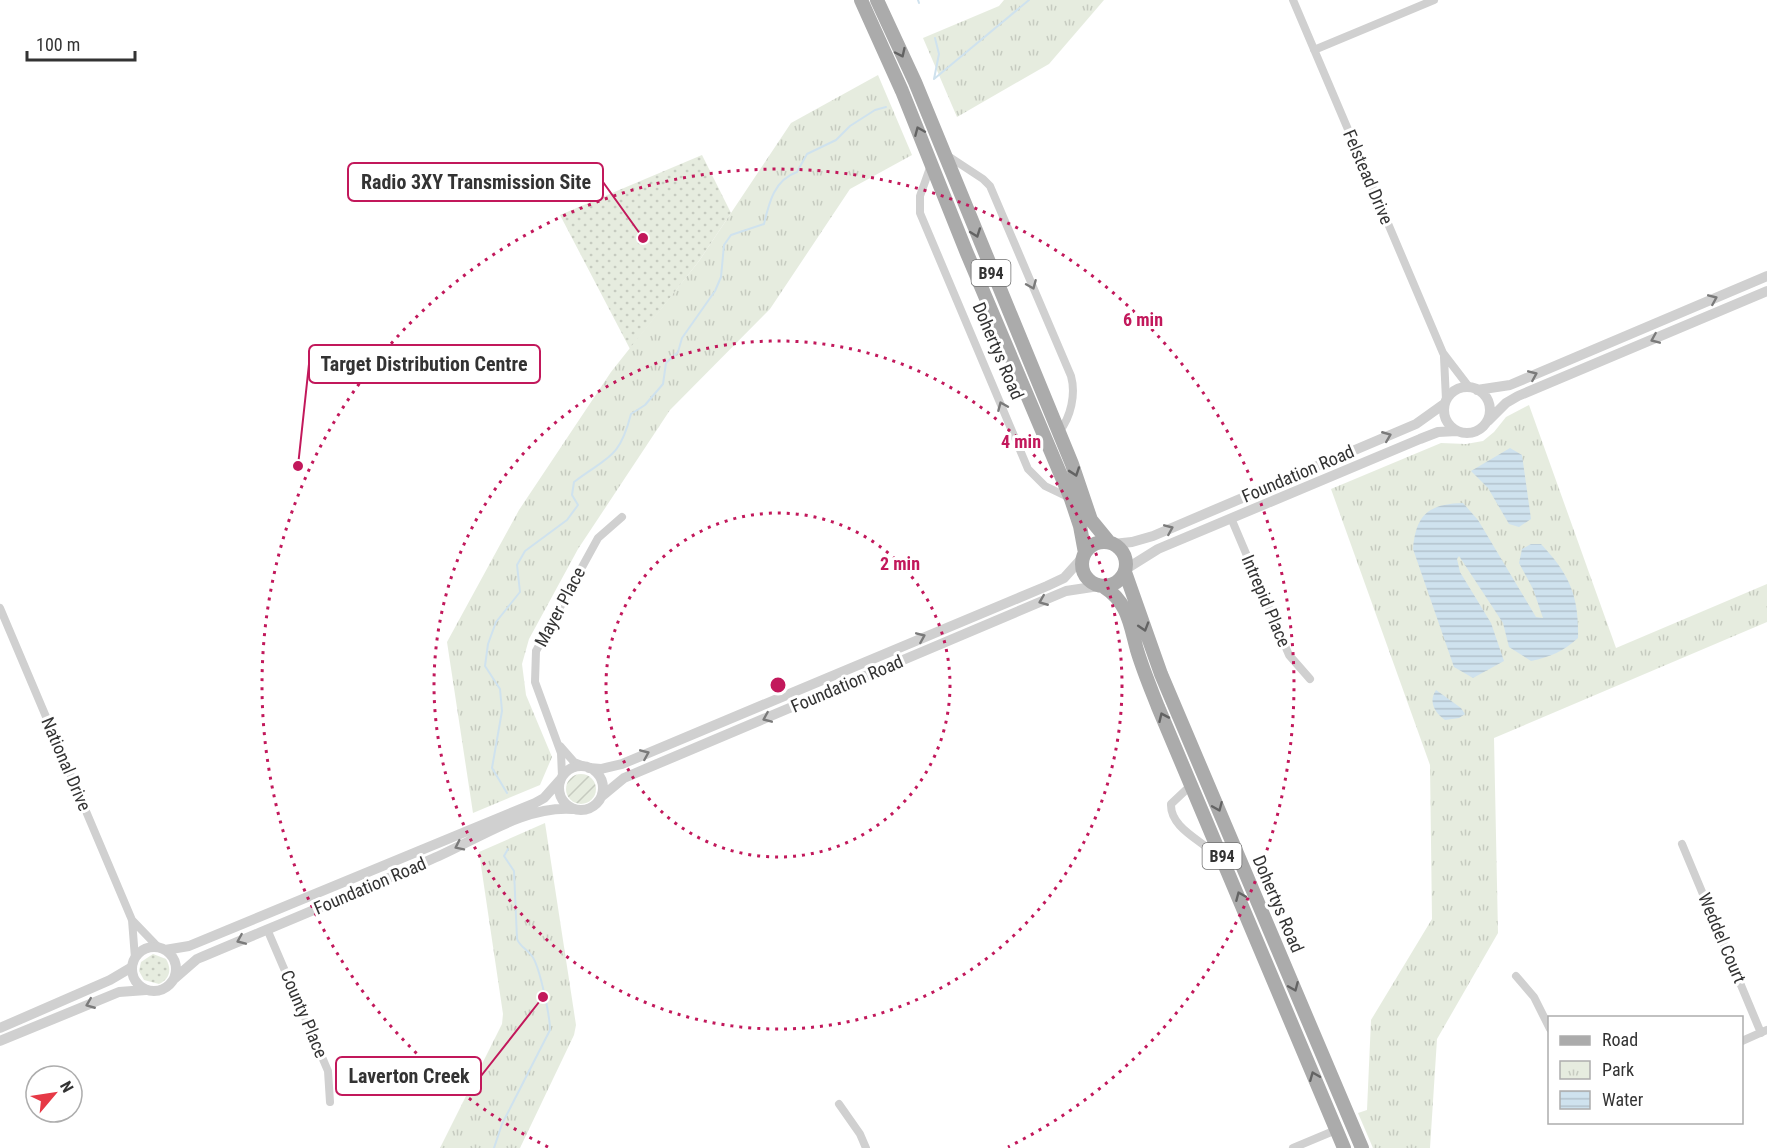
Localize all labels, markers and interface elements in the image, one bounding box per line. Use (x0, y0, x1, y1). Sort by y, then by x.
scale bar (27, 24, 135, 62)
text: 100 m (36, 34, 80, 55)
one-way arrow (894, 47, 906, 58)
one-way arrow (914, 126, 926, 137)
street label: Felstead Drive (1339, 126, 1398, 227)
callout: Radio 3XY Transmission Site (348, 163, 603, 201)
text: Radio 3XY Transmission Site (361, 170, 591, 194)
one-way arrow (968, 228, 981, 238)
road number: B94 (972, 260, 1010, 286)
one-way arrow (1025, 279, 1037, 290)
one-way arrow (1706, 294, 1717, 306)
street label: Dohertys Road (969, 299, 1028, 403)
text: 6 min (1123, 309, 1163, 330)
one-way arrow (1650, 332, 1661, 344)
callout: Target Distribution Centre (309, 345, 540, 383)
text: Target Distribution Centre (321, 352, 527, 376)
one-way arrow (1527, 370, 1538, 382)
one-way arrow (997, 401, 1009, 412)
text: 4 min (1001, 431, 1041, 452)
one-way arrow (1381, 431, 1392, 443)
street label: Foundation Road (1238, 440, 1357, 507)
one-way arrow (1067, 466, 1080, 477)
one-way arrow (1163, 524, 1174, 536)
street label: Intrepid Place (1238, 552, 1295, 650)
text: 2 min (880, 553, 920, 574)
street label: Mayer Place (530, 563, 589, 650)
one-way arrow (1038, 594, 1049, 606)
one-way arrow (1137, 621, 1149, 632)
one-way arrow (915, 632, 926, 644)
street label: Foundation Road (787, 650, 906, 717)
centre of rings (768, 675, 788, 695)
one-way arrow (762, 711, 773, 723)
one-way arrow (1158, 712, 1170, 723)
street label: National Drive (37, 714, 96, 814)
one-way arrow (639, 749, 650, 761)
one-way arrow (1211, 801, 1223, 812)
one-way arrow (454, 839, 465, 851)
road number: B94 (1202, 843, 1242, 869)
street label: Foundation Road (310, 852, 429, 919)
street label: Dohertys Road (1249, 852, 1308, 956)
street label: Weddel Court (1694, 890, 1751, 986)
one-way arrow (1235, 891, 1247, 902)
one-way arrow (237, 933, 248, 945)
street label: County Place (277, 967, 332, 1061)
one-way arrow (1287, 981, 1299, 992)
one-way arrow (85, 997, 96, 1009)
legend (1548, 1016, 1743, 1124)
text: Road (1602, 1029, 1638, 1050)
callout: Laverton Creek (336, 1057, 481, 1095)
text: Park (1602, 1059, 1634, 1080)
north arrow (24, 1064, 84, 1124)
text: Laverton Creek (348, 1064, 470, 1088)
one-way arrow (1309, 1071, 1321, 1082)
text: N (56, 1078, 77, 1096)
text: Water (1602, 1089, 1644, 1110)

